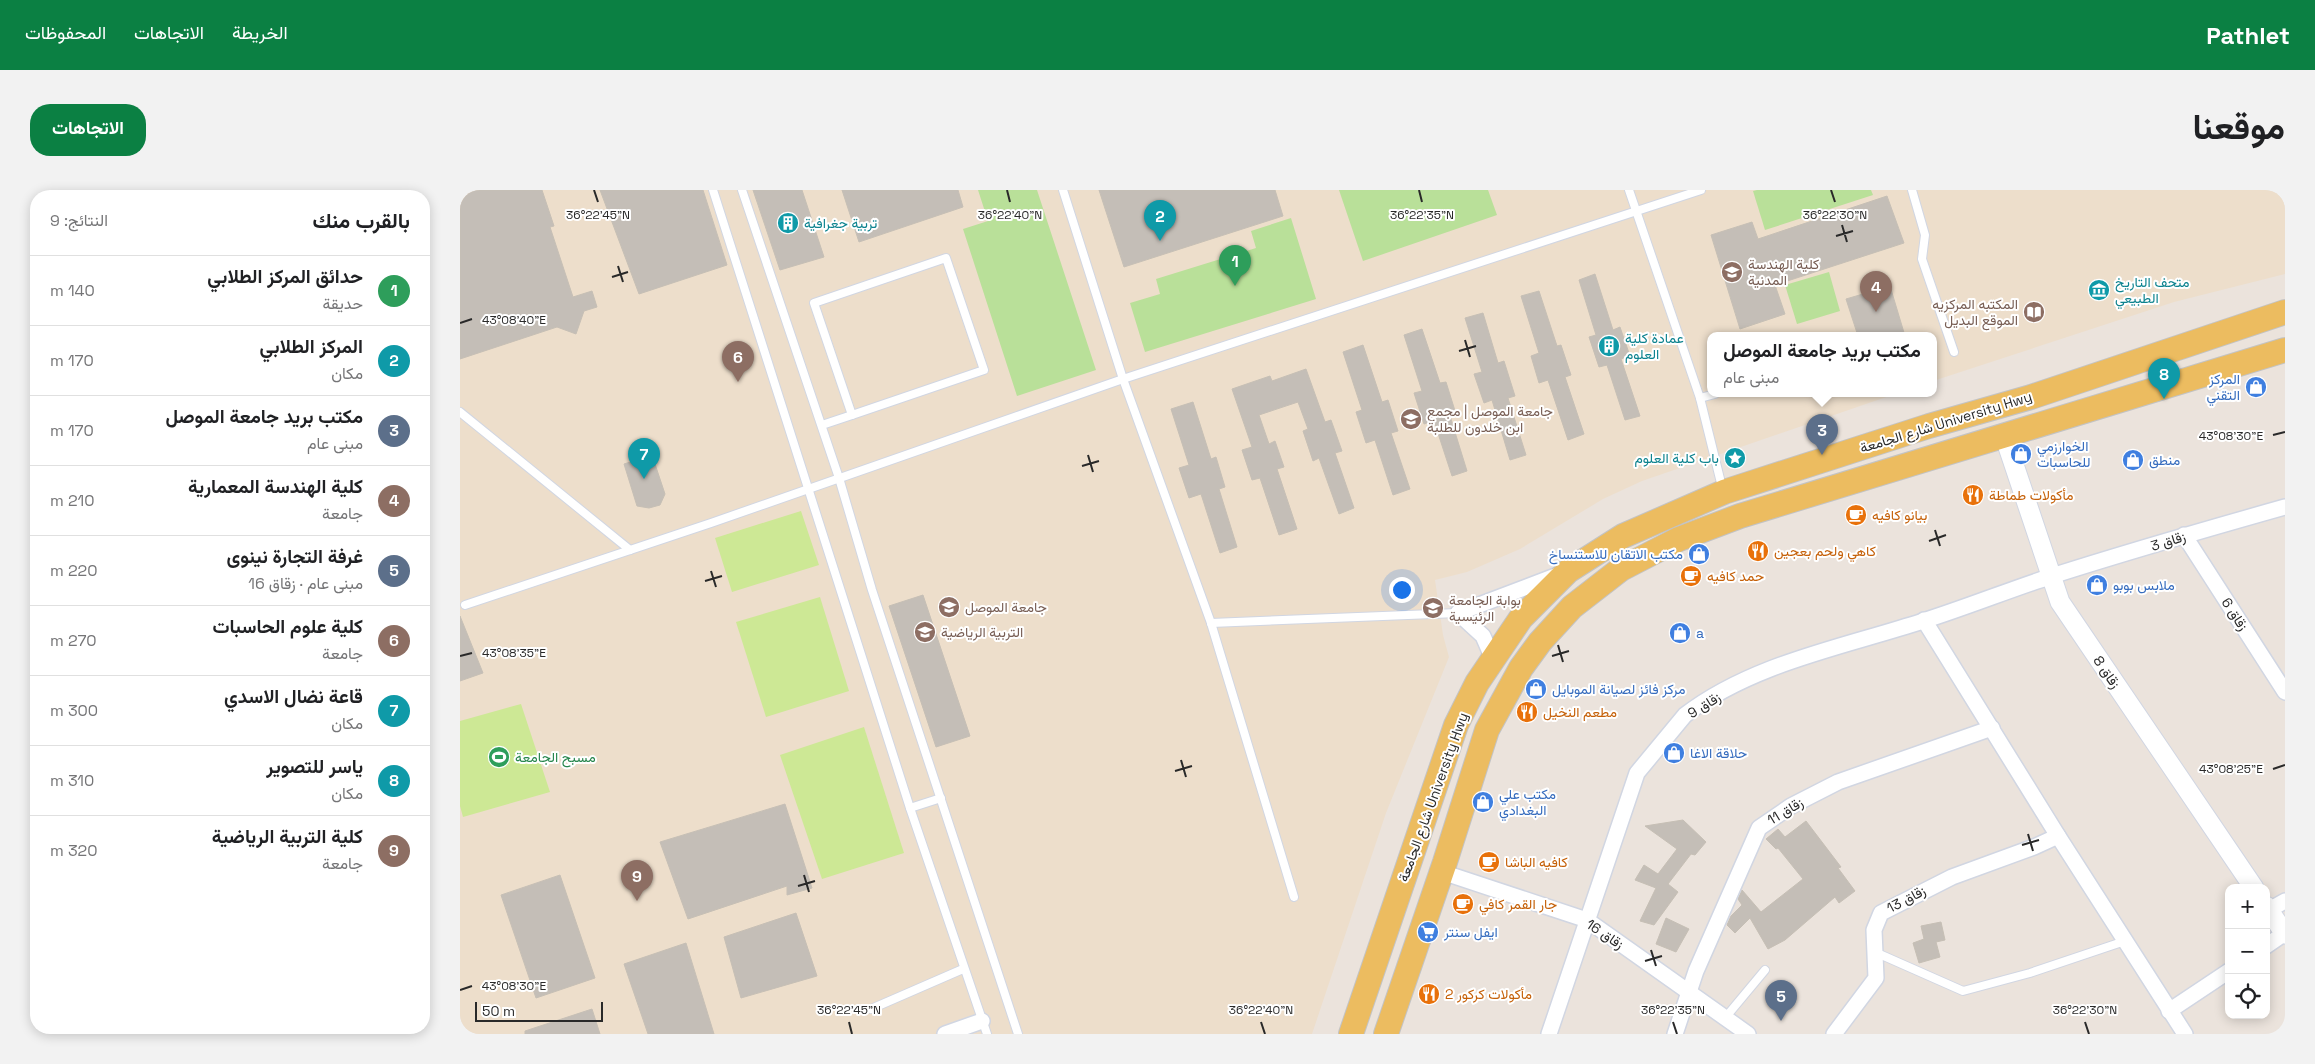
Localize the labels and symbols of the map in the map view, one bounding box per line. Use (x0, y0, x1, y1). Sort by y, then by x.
pin: 2 (1144, 200, 1176, 241)
text: 36°22'45"N (566, 207, 630, 223)
text: 36°22'40"N (978, 207, 1042, 223)
text: 36°22'35"N (1390, 207, 1454, 223)
text: 36°22'30"N (1803, 207, 1867, 223)
building icon: تربية جغرافية (776, 211, 800, 235)
place label: تربية جغرافية (804, 214, 877, 232)
pin: 1 (1219, 245, 1251, 286)
place label: كلية الهندسة المدنية (1748, 255, 1819, 289)
school or university icon: كلية الهندسة المدنية (1720, 260, 1744, 284)
pin: 4 (1860, 271, 1892, 312)
place label: متحف التاريخ الطبيعي (2115, 273, 2189, 310)
museum icon: متحف التاريخ الطبيعي (2087, 278, 2111, 302)
place label: المكتبه المركزيه الموقع البديل (1932, 295, 2018, 331)
library icon: المكتبه المركزيه الموقع البديل (2022, 300, 2046, 324)
text: 43°08'40"E (482, 312, 546, 328)
place label: عمادة كلية العلوم (1625, 329, 1684, 363)
building icon: عمادة كلية العلوم (1597, 334, 1621, 358)
pin: 6 (722, 341, 754, 382)
pin: 8 (2148, 358, 2180, 399)
place label: المركز التقني (2207, 370, 2240, 407)
shop icon: المركز التقني (2244, 375, 2268, 399)
street label: شارع الجامعة University Hwy (1858, 387, 2035, 459)
place label: جامعة الموصل | مجمع ابن خلدون للطلبة (1427, 402, 1553, 436)
school or university icon: جامعة الموصل | مجمع ابن خلدون للطلبة (1399, 407, 1423, 431)
pin: 3 (1806, 414, 1838, 455)
text: 43°08'30"E (2199, 428, 2263, 444)
place label: الخوارزمي للحاسبات (2037, 437, 2091, 471)
pin: 7 (628, 438, 660, 479)
shop icon: الخوارزمي للحاسبات (2009, 442, 2033, 466)
place icon: باب كلية العلوم (1723, 446, 1747, 470)
shop icon: منطق (2121, 448, 2145, 472)
place label: باب كلية العلوم (1634, 449, 1719, 467)
place label: منطق (2149, 451, 2180, 469)
restaurant icon: مأكولات طماطة (1961, 483, 1985, 507)
place label: مأكولات طماطة (1989, 486, 2074, 504)
cafe icon: بيانو كافيه (1844, 503, 1868, 527)
place label: بيانو كافيه (1872, 506, 1927, 524)
street label: زقاق 3 (2148, 527, 2188, 555)
restaurant icon: كاهي ولحم بعجين (1746, 539, 1770, 563)
shop icon: مكتب الاتقان للاستنساخ (1687, 542, 1711, 566)
place label: كاهي ولحم بعجين (1774, 542, 1876, 563)
place label: مكتب الاتقان للاستنساخ (1549, 545, 1683, 565)
cafe icon: حمد كافيه (1679, 564, 1703, 588)
place label: حمد كافيه (1707, 567, 1764, 585)
shop icon: ملابس بوبو (2085, 573, 2109, 597)
place label: ملابس بوبو (2113, 576, 2175, 594)
your location (1389, 577, 1415, 603)
place label: بوابة الجامعة الرئيسية (1449, 591, 1521, 625)
street label: زقاق 6 (2218, 594, 2252, 634)
school or university icon: جامعة الموصل (937, 595, 961, 619)
school or university icon: بوابة الجامعة الرئيسية (1421, 596, 1445, 620)
place label: جامعة الموصل (965, 598, 1047, 616)
school or university icon: التربية الرياضية (913, 620, 937, 644)
shop icon: a (1668, 621, 1692, 645)
place label: التربية الرياضية (941, 623, 1023, 641)
place label: a (1696, 624, 1704, 642)
text: 43°08'35"E (482, 645, 546, 661)
street label: زقاق 8 (2089, 652, 2125, 692)
shop icon: مركز فائز لصيانة الموبايل (1524, 677, 1548, 701)
place label: مركز فائز لصيانة الموبايل (1552, 680, 1685, 698)
street label: زقاق 9 (1684, 688, 1724, 722)
restaurant icon: مطعم النخيل (1515, 700, 1539, 724)
place label: مطعم النخيل (1543, 703, 1617, 721)
street label: شارع الجامعة University Hwy (1394, 710, 1474, 885)
shop icon: حلاقة الاغا (1662, 741, 1686, 765)
place label: حلاقة الاغا (1690, 744, 1747, 762)
sports icon: مسبح الجامعة (487, 745, 511, 769)
place label: مسبح الجامعة (515, 748, 596, 768)
text: 43°08'25"E (2199, 761, 2263, 777)
place label: مكتب علي البغدادي (1499, 785, 1556, 822)
shop icon: مكتب علي البغدادي (1471, 790, 1495, 814)
street label: زقاق 11 (1764, 793, 1806, 829)
cafe icon: كافيه الباشا (1477, 850, 1501, 874)
place label: كافيه الباشا (1505, 853, 1568, 871)
pin: 9 (621, 860, 653, 901)
street label: زقاق 13 (1883, 881, 1929, 917)
cafe icon: جار القمر كافي (1451, 892, 1475, 916)
place label: جار القمر كافي (1479, 895, 1557, 916)
street label: زقاق 16 (1583, 915, 1627, 953)
supermarket icon: ايفل سنتر (1416, 920, 1440, 944)
place label: ايفل سنتر (1443, 923, 1498, 941)
text: 43°08'30"E (482, 978, 546, 994)
pin: 5 (1765, 980, 1797, 1021)
restaurant icon: مأكولات كركور 2 (1417, 982, 1441, 1006)
place label: مأكولات كركور 2 (1445, 985, 1532, 1003)
scale bar (475, 999, 602, 1022)
text: 36°22'45"N (817, 1002, 881, 1018)
text: 36°22'40"N (1229, 1002, 1293, 1018)
text: 36°22'35"N (1641, 1002, 1705, 1018)
text: 36°22'30"N (2053, 1002, 2117, 1018)

